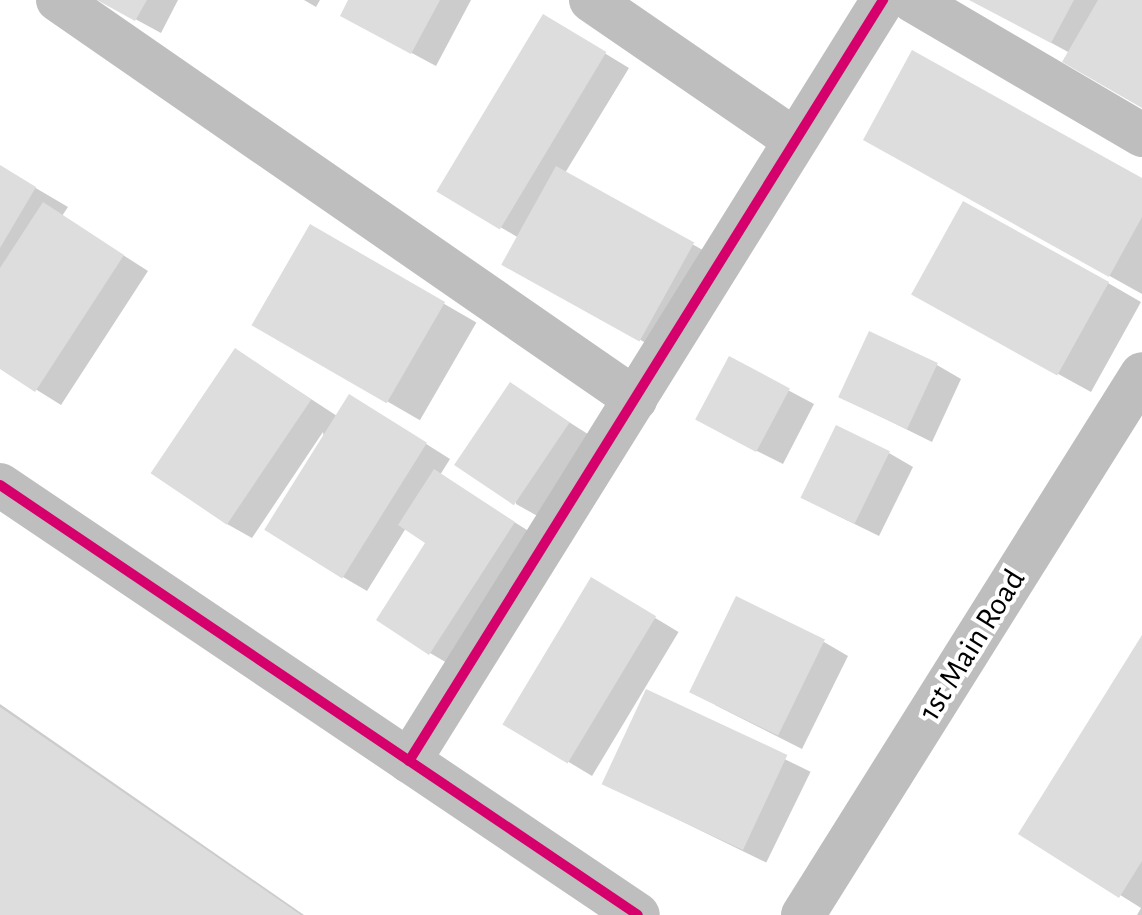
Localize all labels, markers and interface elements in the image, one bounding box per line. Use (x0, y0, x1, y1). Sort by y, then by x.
street label: 1st Main Road (910, 562, 1034, 728)

